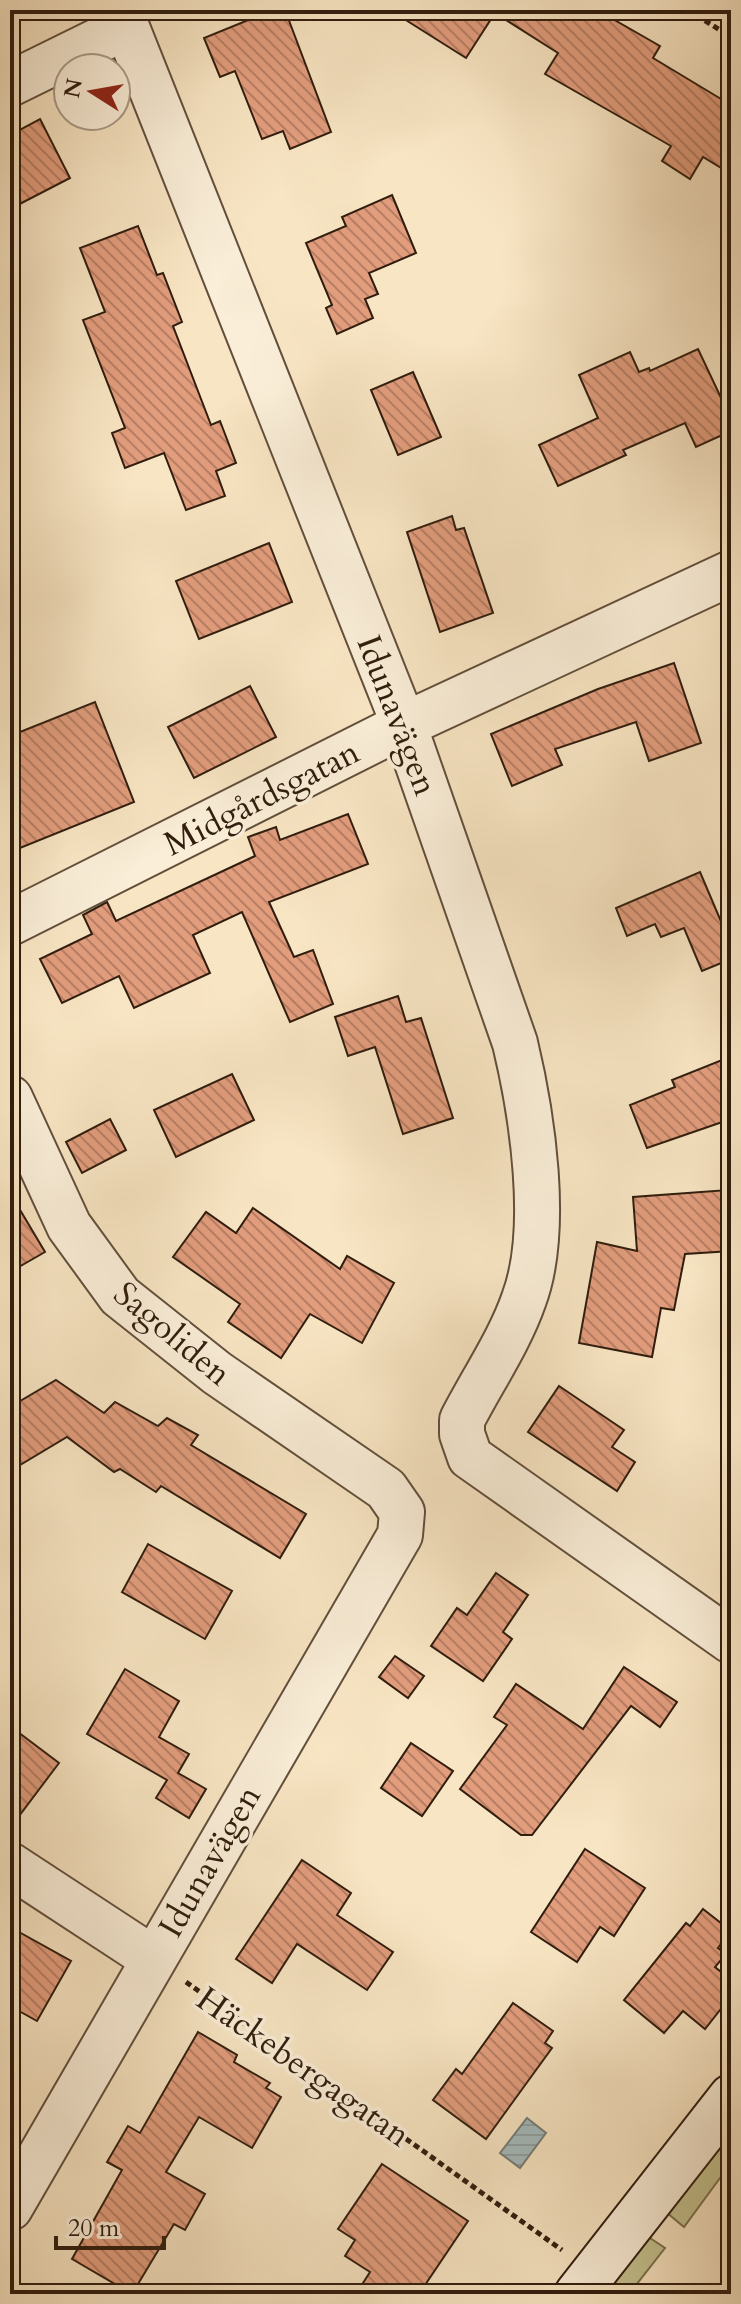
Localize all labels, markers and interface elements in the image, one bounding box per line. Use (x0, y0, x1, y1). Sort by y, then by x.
north arrow (52, 52, 132, 132)
text: N (57, 76, 90, 101)
street label: Idunavägen (345, 629, 449, 802)
street label: Midgårdsgatan (156, 729, 367, 867)
street label: Sagoliden (104, 1271, 241, 1396)
street label: Idunavägen (148, 1777, 272, 1946)
street label: Häckebergagatan (187, 1976, 419, 2158)
scale bar (56, 2200, 164, 2250)
text: 20 m (68, 2212, 120, 2245)

